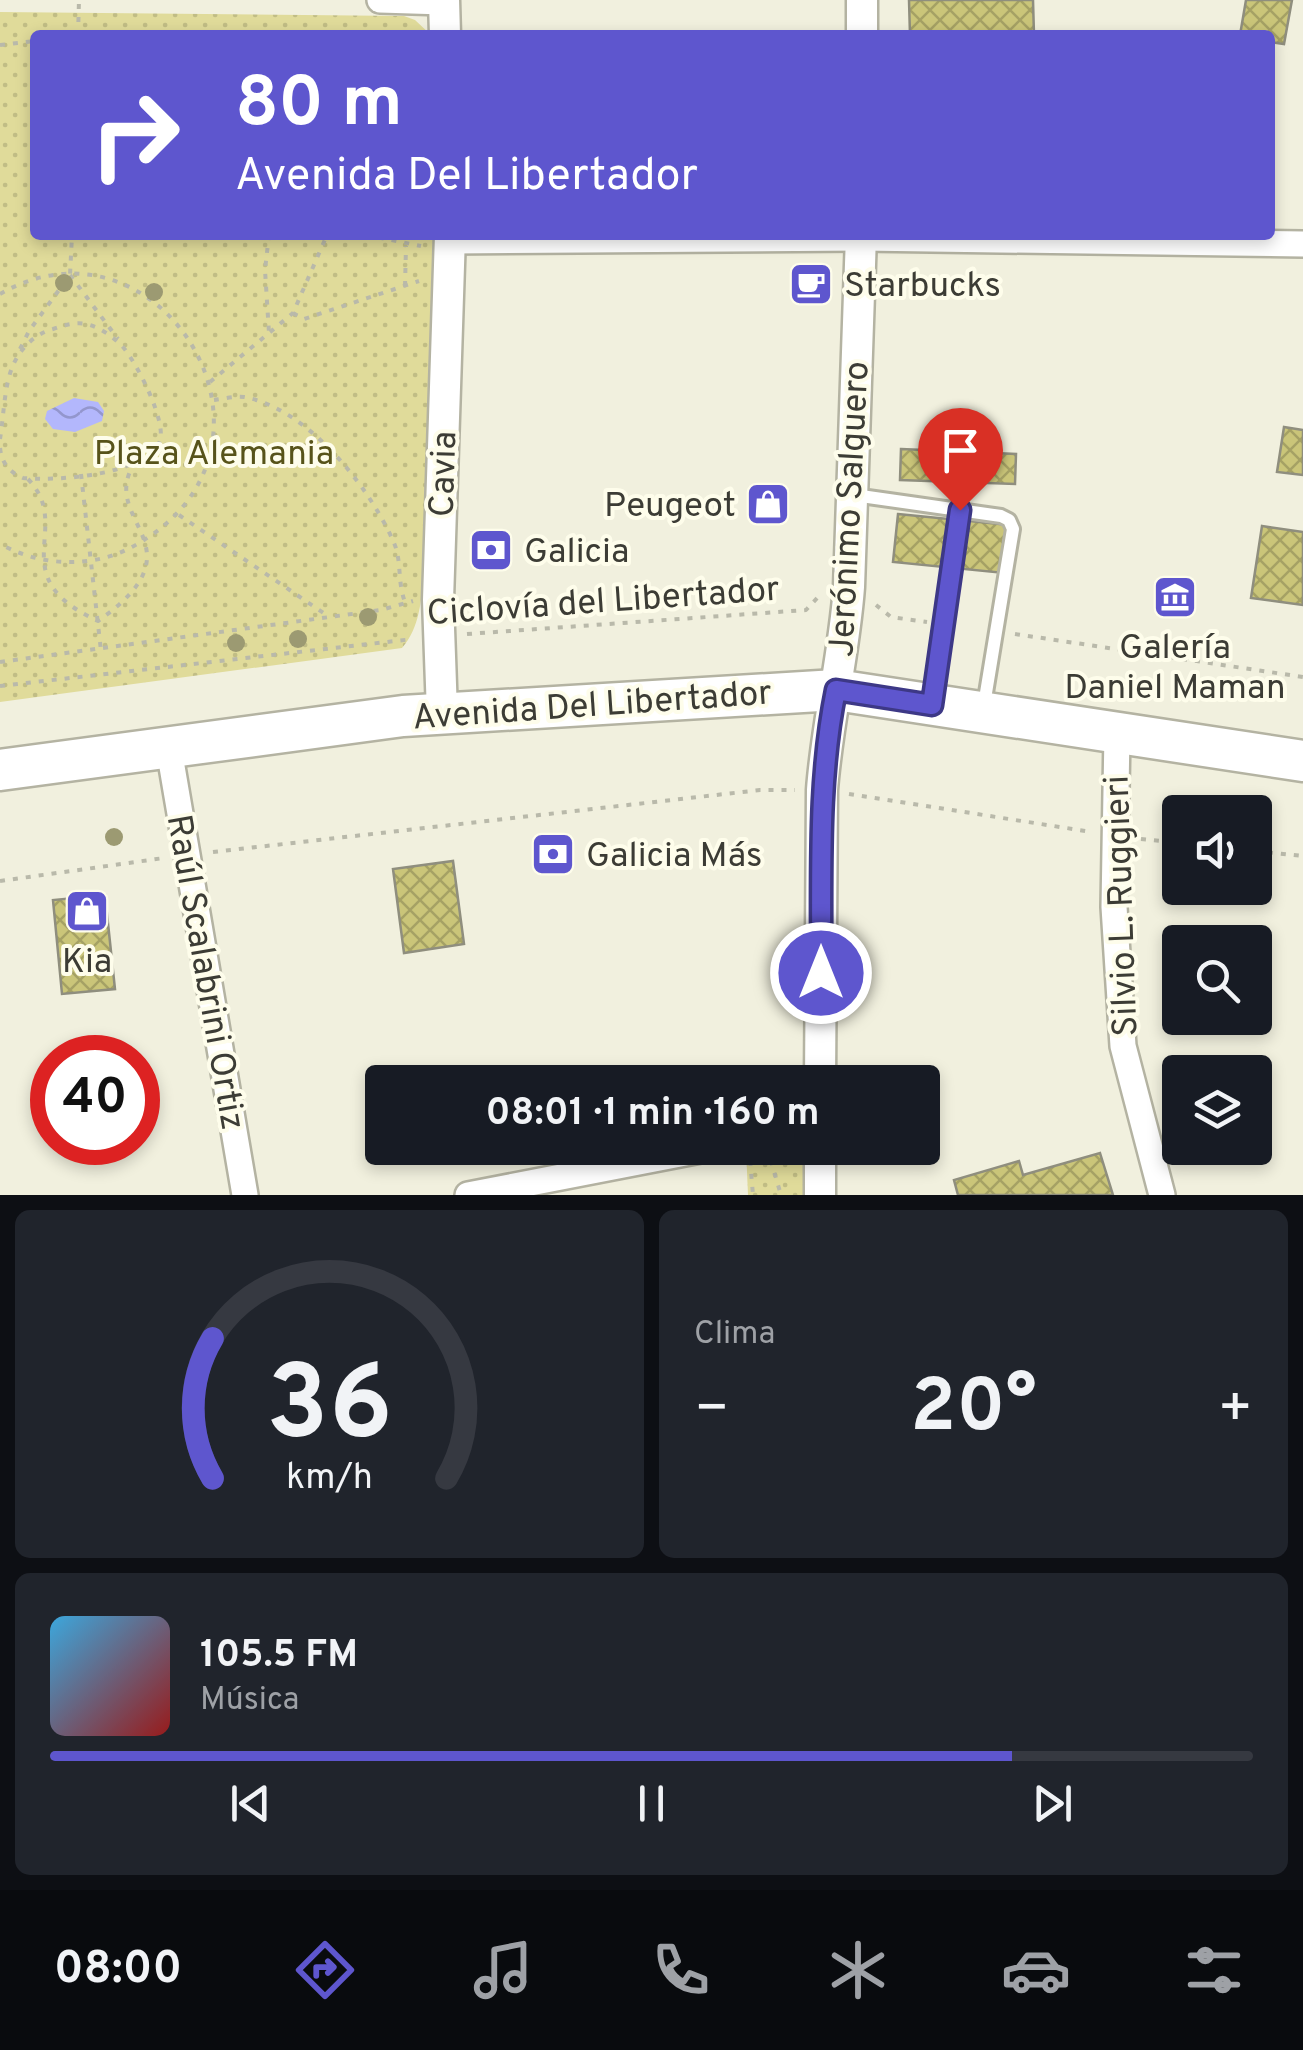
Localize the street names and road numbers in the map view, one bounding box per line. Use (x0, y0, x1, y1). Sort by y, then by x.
street label: Jerónimo Salguero (821, 360, 881, 658)
street label: Cavia (422, 430, 468, 518)
street label: Ciclovía del Libertador (425, 569, 781, 637)
street label: Avenida Del Libertador (411, 672, 773, 741)
street label: Silvio L. Ruggieri (1096, 774, 1150, 1037)
street label: Raúl Scalabrini Ortiz (155, 811, 253, 1134)

